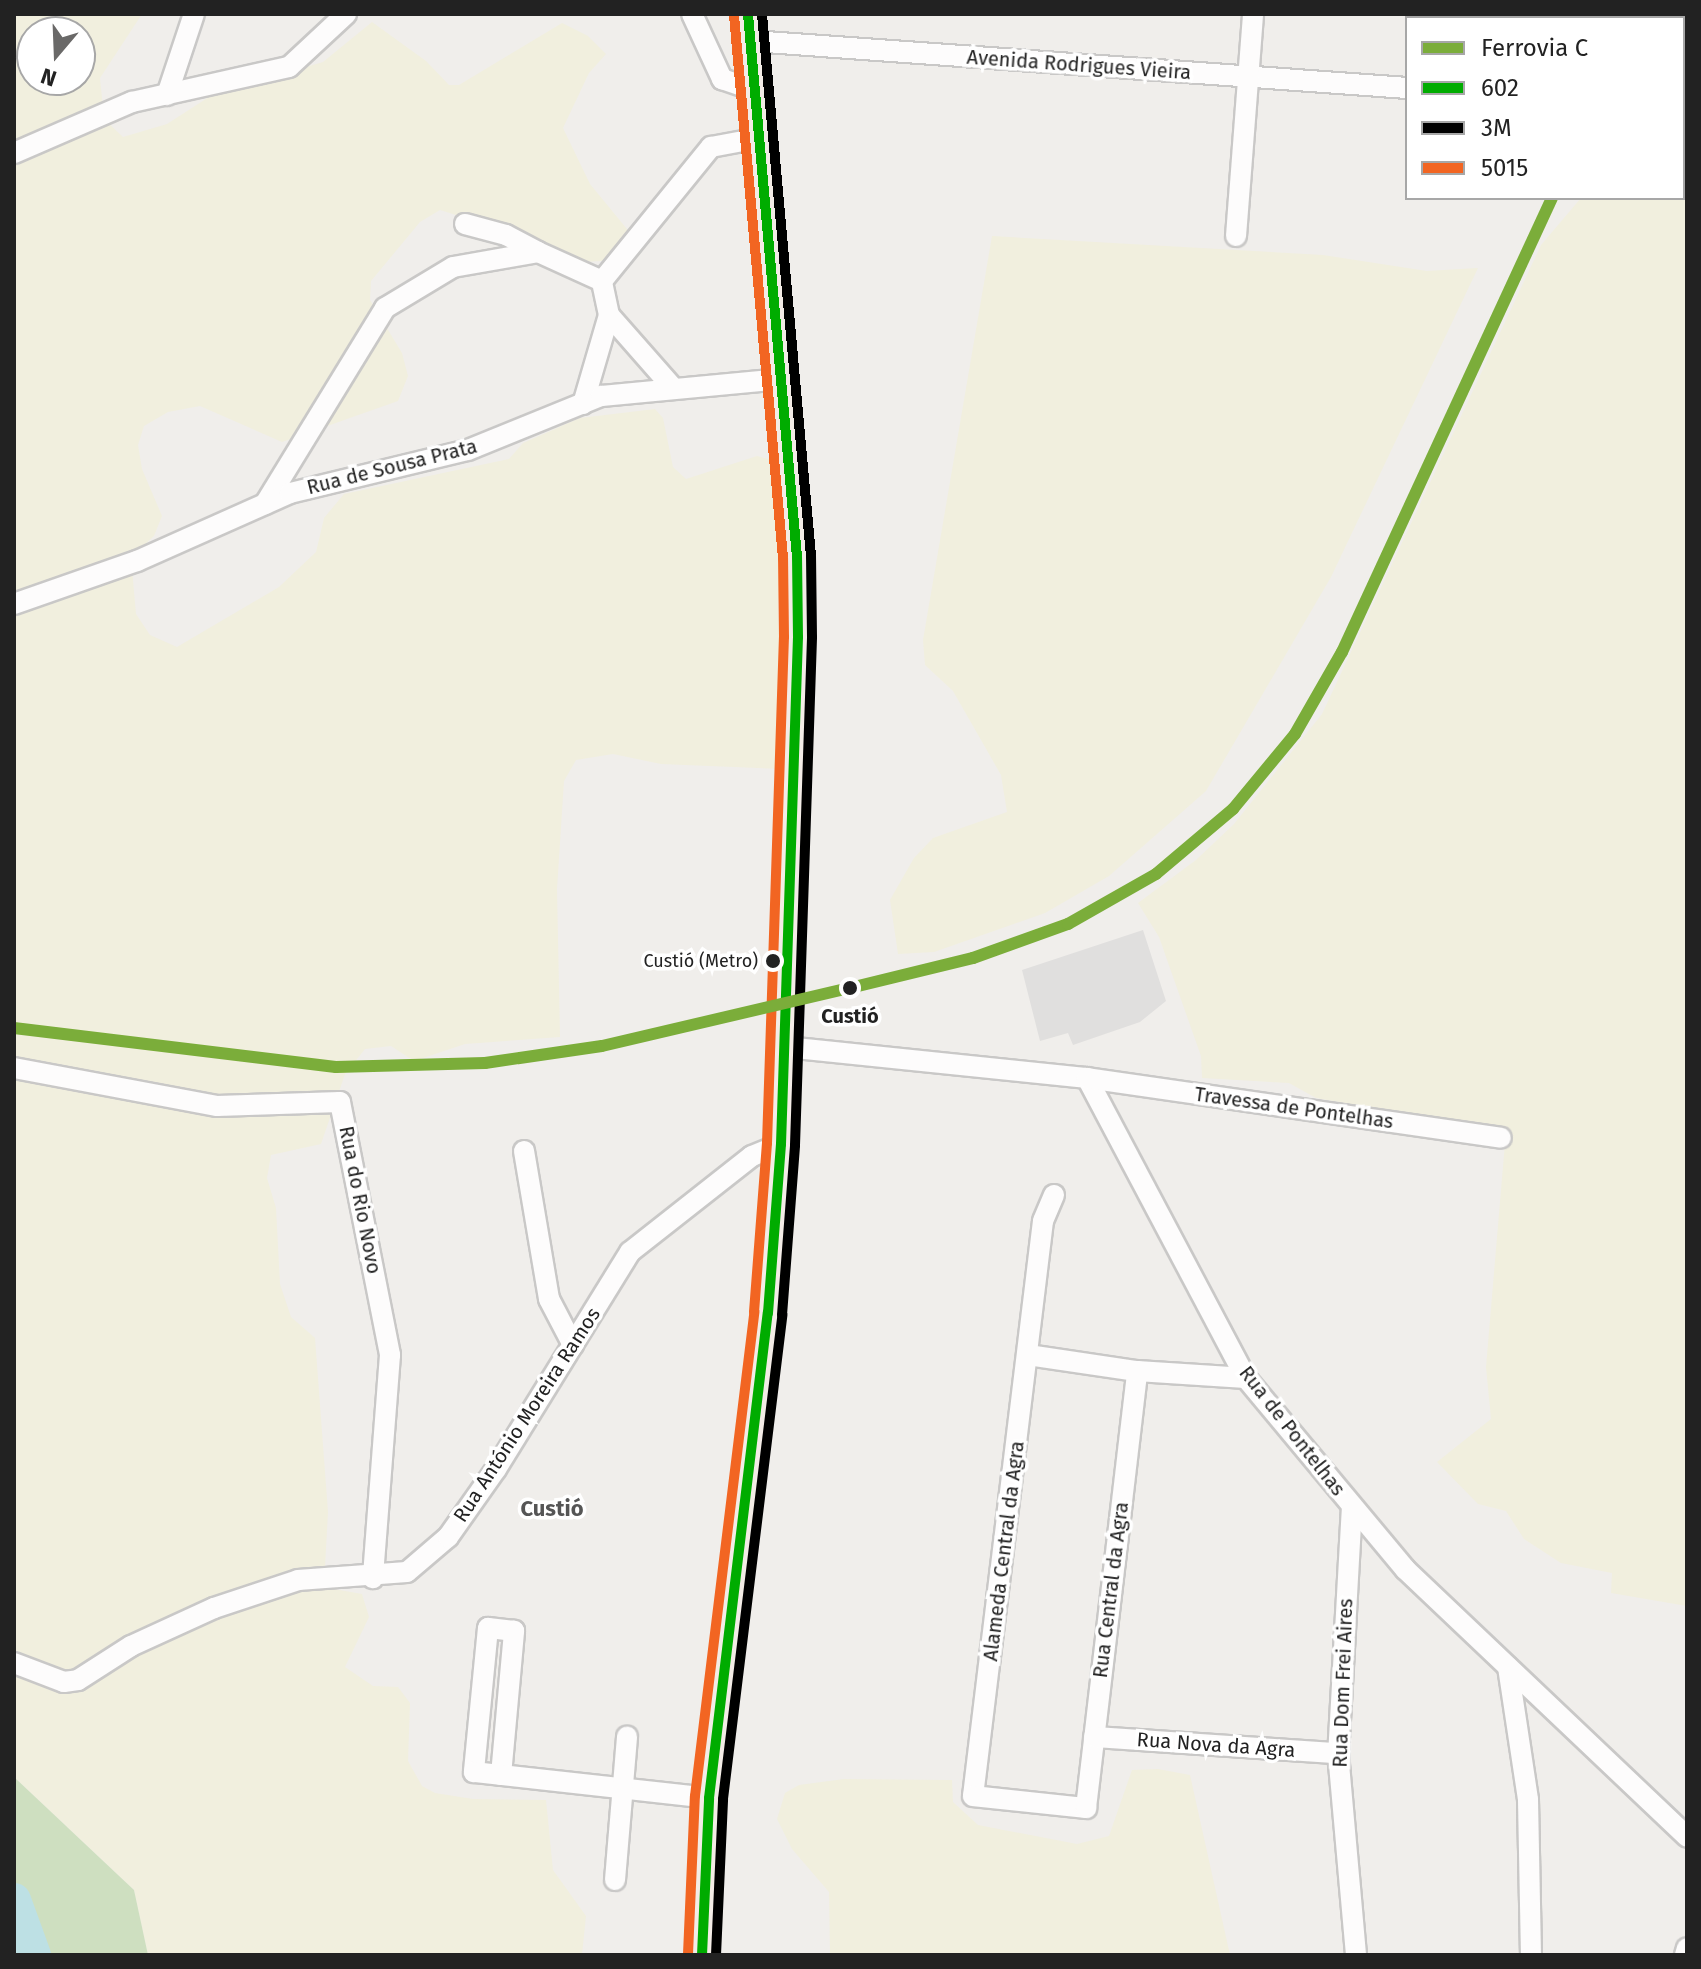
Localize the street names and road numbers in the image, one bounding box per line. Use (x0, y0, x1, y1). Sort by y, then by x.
street label: Avenida Rodrigues Vieira (966, 45, 1192, 85)
street label: Rua de Sousa Prata (304, 434, 480, 500)
street label: Travessa de Pontelhas (1193, 1082, 1395, 1134)
street label: Rua do Rio Novo (334, 1124, 386, 1276)
street label: Rua António Moreira Ramos (449, 1303, 605, 1527)
street label: Rua de Pontelhas (1234, 1361, 1350, 1501)
street label: Alameda Central da Agra (979, 1440, 1029, 1662)
street label: Rua Central da Agra (1088, 1501, 1134, 1679)
street label: Rua Dom Frei Aires (1328, 1598, 1358, 1768)
street label: Rua Nova da Agra (1136, 1727, 1296, 1763)

